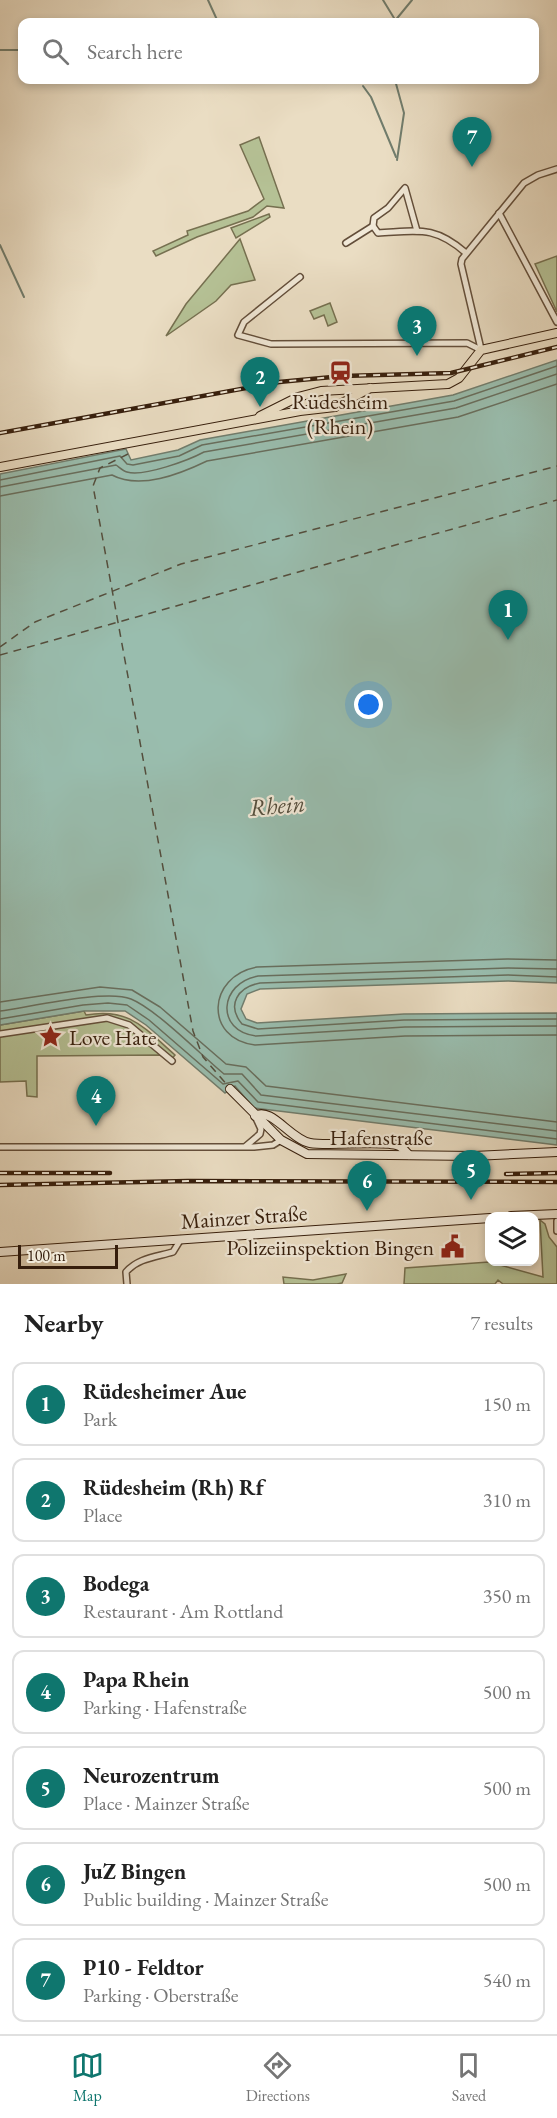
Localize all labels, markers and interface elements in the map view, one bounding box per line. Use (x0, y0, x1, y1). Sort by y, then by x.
search box (18, 18, 539, 84)
icon: search (39, 35, 72, 68)
text: Search here (87, 37, 182, 66)
pin: 7 (452, 118, 492, 167)
pin: 3 (398, 306, 436, 356)
pin: 2 (240, 358, 280, 407)
station icon: Rüdesheim (Rhein) (327, 359, 353, 385)
place label: Rüdesheim (Rhein) (292, 387, 388, 441)
pin: 1 (488, 590, 528, 640)
your location (354, 690, 383, 719)
water label: Rhein (248, 787, 306, 823)
place label: Love Hate (69, 1023, 157, 1052)
place icon: Love Hate (38, 1024, 64, 1050)
pin: 4 (76, 1076, 116, 1126)
street label: Hafenstraße (329, 1123, 433, 1152)
pin: 5 (452, 1150, 490, 1200)
pin: 6 (348, 1162, 386, 1211)
street label: Mainzer Straße (180, 1198, 309, 1236)
map controls (485, 1212, 539, 1266)
button: layers (485, 1212, 539, 1266)
place label: Polizeiinspektion Bingen (226, 1233, 434, 1262)
public building icon: Polizeiinspektion Bingen (439, 1234, 465, 1260)
scale bar (18, 1242, 118, 1270)
text: 100 m (27, 1245, 66, 1266)
text: Nearby (24, 1306, 104, 1340)
text: 7 results (470, 1310, 533, 1336)
text: Rüdesheimer Aue (83, 1377, 246, 1406)
text: 1 (40, 1391, 51, 1417)
text: 150 m (483, 1391, 531, 1417)
text: Park (83, 1406, 117, 1432)
text: Rüdesheim (Rh) Rf (83, 1473, 264, 1502)
text: 2 (40, 1487, 51, 1513)
text: 310 m (483, 1487, 531, 1513)
text: Place (83, 1502, 122, 1528)
text: Bodega (83, 1569, 149, 1598)
text: 3 (40, 1583, 51, 1609)
text: 350 m (483, 1583, 531, 1609)
text: Restaurant · Am Rottland (83, 1598, 283, 1624)
text: Papa Rhein (83, 1665, 189, 1694)
text: 4 (40, 1679, 51, 1705)
text: 500 m (483, 1679, 531, 1705)
text: Parking · Hafenstraße (83, 1694, 247, 1720)
text: Neurozentrum (83, 1761, 220, 1790)
text: 5 (40, 1775, 51, 1801)
text: 500 m (483, 1775, 531, 1801)
text: Place · Mainzer Straße (83, 1790, 250, 1816)
text: JuZ Bingen (83, 1857, 186, 1886)
text: 6 (40, 1871, 51, 1897)
text: 500 m (483, 1871, 531, 1897)
text: Public building · Mainzer Straße (83, 1886, 328, 1912)
text: P10 - Feldtor (83, 1953, 204, 1982)
text: 7 (40, 1967, 51, 1993)
text: 540 m (483, 1967, 531, 1993)
text: Parking · Oberstraße (83, 1982, 239, 2008)
tab: Map (71, 2049, 104, 2106)
tab: Directions (246, 2049, 310, 2106)
tab: Saved (452, 2049, 486, 2106)

